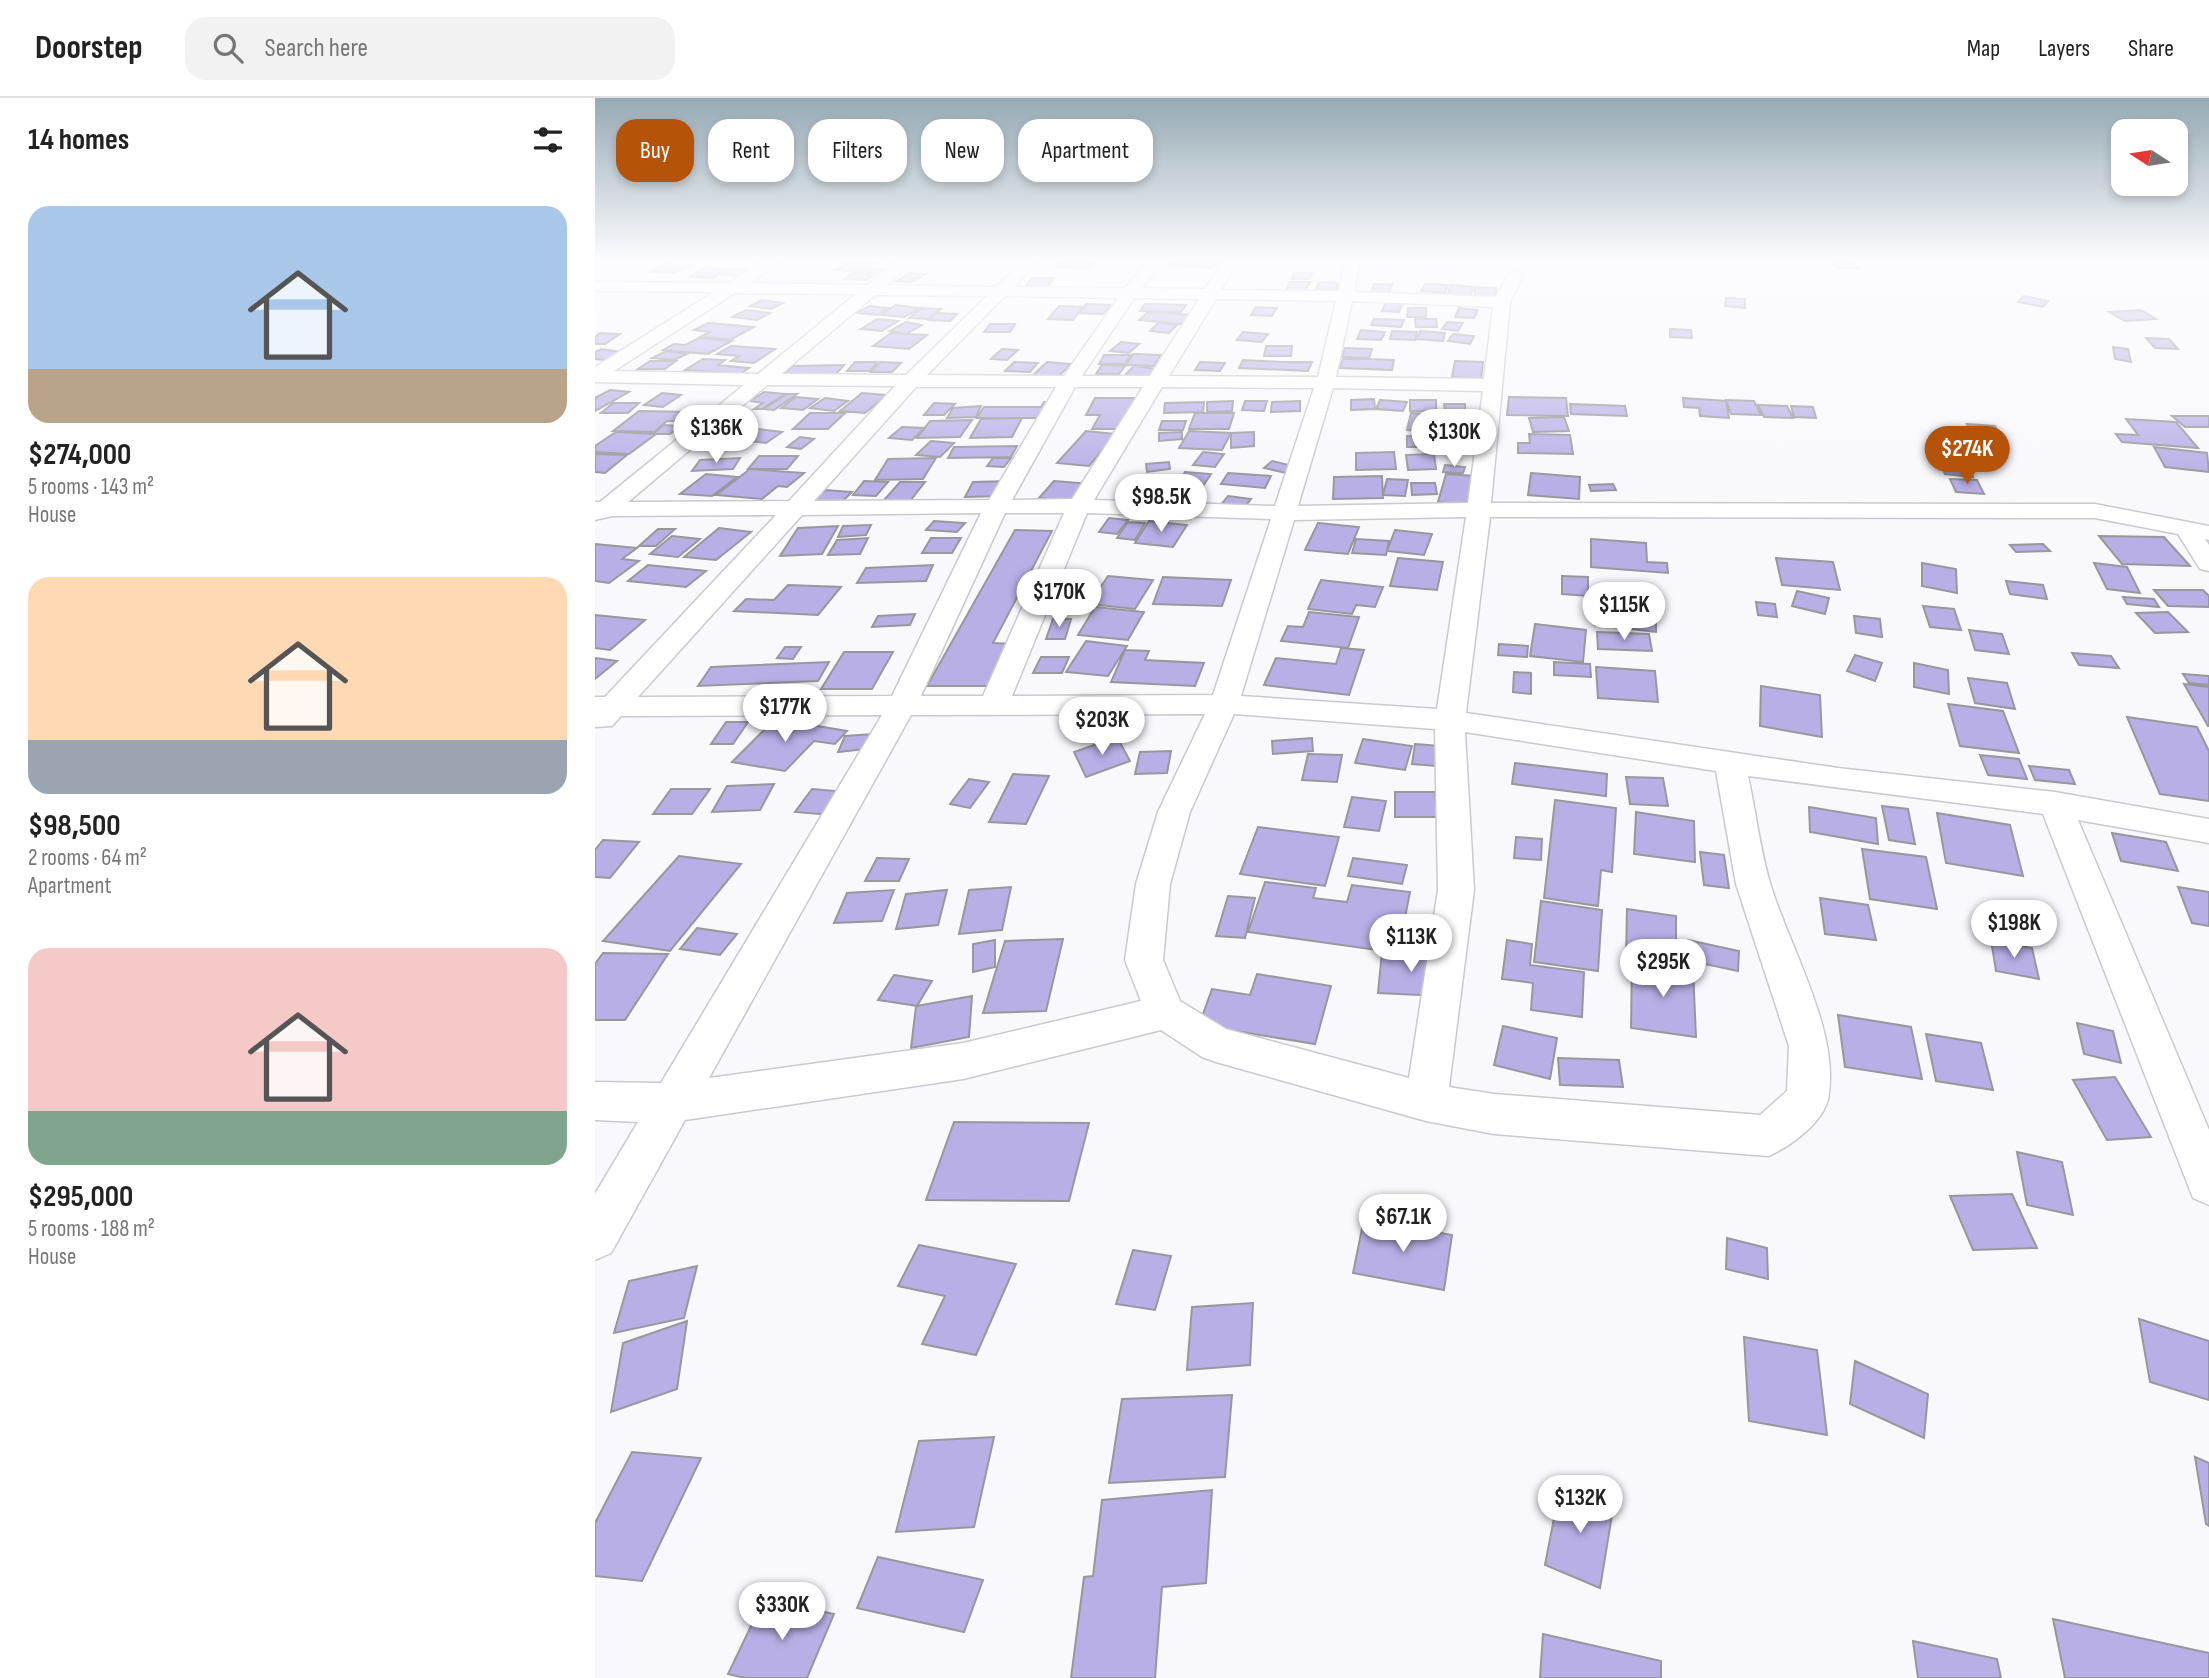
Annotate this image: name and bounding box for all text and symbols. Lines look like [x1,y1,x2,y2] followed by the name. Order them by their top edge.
[185,17,675,80] search box
[35,28,143,68] text: Doorstep
[209,29,247,67] icon: search
[265,33,368,64] text: Search here
[1967,34,2000,63] text: Map
[2038,34,2090,63] text: Layers
[2128,34,2174,63] text: Share
[616,119,694,182] chip: Buy
[708,119,794,182] chip: Rent
[808,119,907,182] chip: Filters
[921,119,1004,182] chip: New
[1018,119,1153,182] chip: Apartment
[2111,119,2187,196] north arrow
[2111,119,2188,196] map controls
[529,121,567,159] icon: filters
[28,122,129,158] text: 14 homes
[235,252,361,378] icon: home
[667,406,765,465] pin: $136K
[1405,410,1503,469] pin: $130K
[689,414,743,442] text: $136K
[1427,418,1481,446] text: $130K
[1918,426,2016,486] pin: $274K
[1941,435,1993,463] text: $274K
[28,437,131,473] text: $274,000
[28,473,154,501] text: 5 rooms · 143 m²
[1104,474,1218,534] pin: $98.5K
[1131,483,1191,511] text: $98.5K
[28,501,76,529] text: House
[1010,570,1108,629] pin: $170K
[1033,578,1085,606] text: $170K
[1575,582,1673,642] pin: $115K
[1598,591,1650,619] text: $115K
[235,623,361,749] icon: home
[736,684,834,744] pin: $177K
[759,693,811,721] text: $177K
[1053,698,1151,757] pin: $203K
[1075,706,1129,734] text: $203K
[28,808,121,844] text: $98,500
[28,844,147,872] text: 2 rooms · 64 m²
[28,872,112,900] text: Apartment
[1965,900,2063,960] pin: $198K
[1987,909,2041,937] text: $198K
[1362,914,1460,974] pin: $113K
[1385,923,1437,951] text: $113K
[1614,940,1712,999] pin: $295K
[1636,948,1690,976] text: $295K
[235,994,361,1120] icon: home
[28,1179,133,1215] text: $295,000
[1346,1194,1460,1254] pin: $67.1K
[1375,1203,1431,1231] text: $67.1K
[28,1215,155,1243] text: 5 rooms · 188 m²
[28,1243,76,1271] text: House
[1531,1476,1629,1535] pin: $132K
[1554,1484,1606,1512] text: $132K
[733,1582,831,1642] pin: $330K
[755,1591,809,1619] text: $330K

